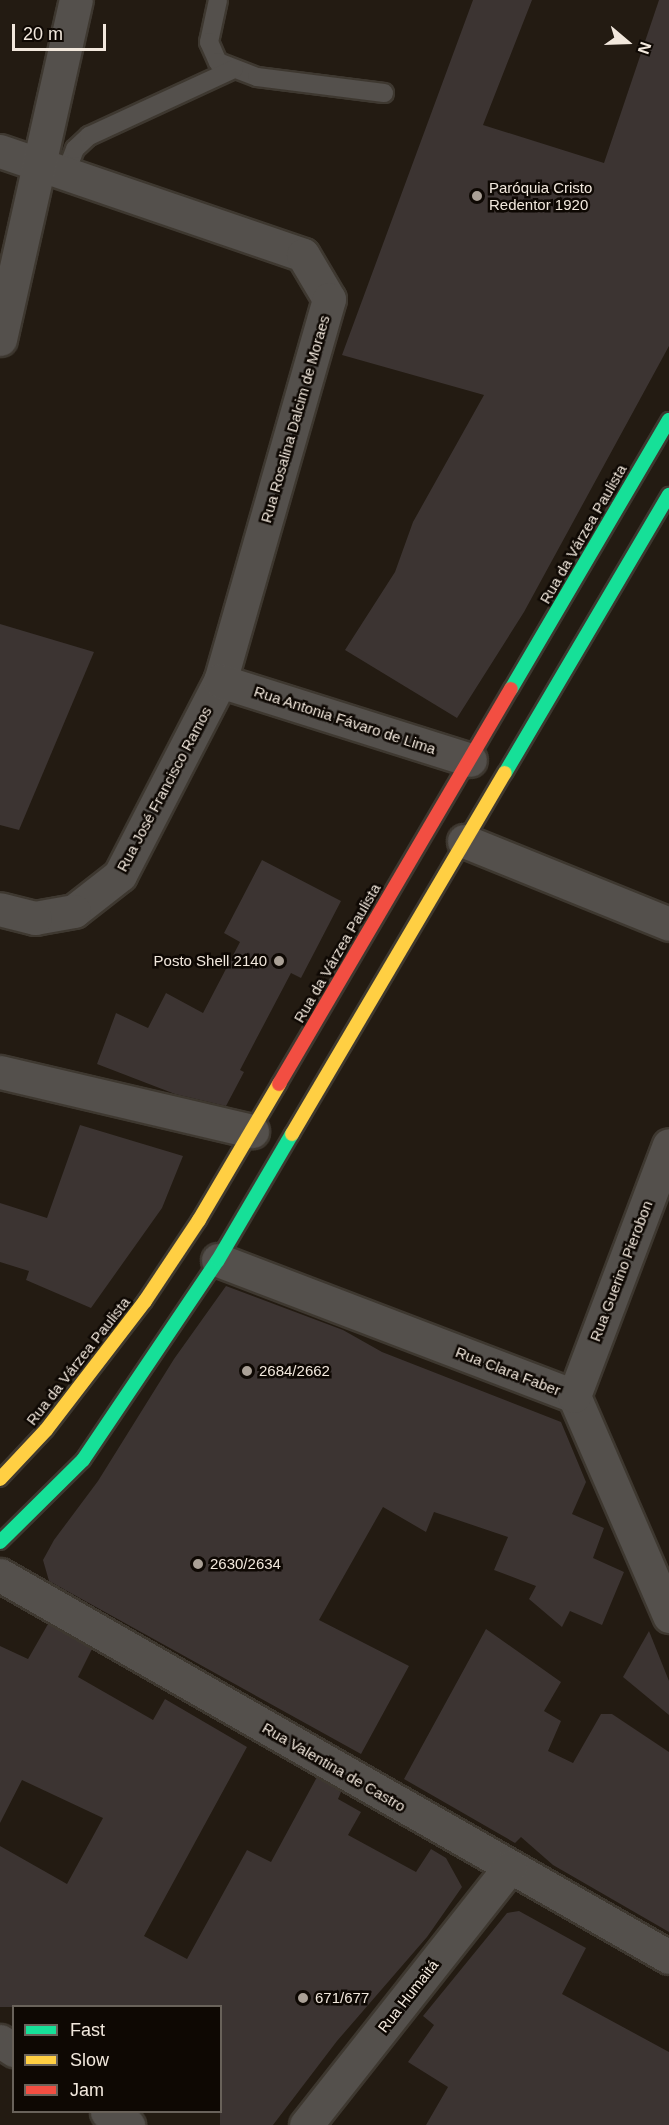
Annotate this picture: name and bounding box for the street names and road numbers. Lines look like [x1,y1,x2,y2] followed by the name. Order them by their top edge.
[257,313,333,525] street label: Rua Rosalina Dalcim de Moraes
[536,461,630,607] street label: Rua da Várzea Paulista
[251,682,439,758] street label: Rua Antonia Fávaro de Lima
[113,703,215,875] street label: Rua José Francisco Ramos
[290,880,384,1026] street label: Rua da Várzea Paulista
[586,1198,656,1344] street label: Rua Guerino Pierobon
[22,1293,134,1429] street label: Rua da Várzea Paulista
[453,1343,563,1399] street label: Rua Clara Faber
[259,1719,409,1815] street label: Rua Valentina de Castro
[374,1956,442,2036] street label: Rua Humaitá

